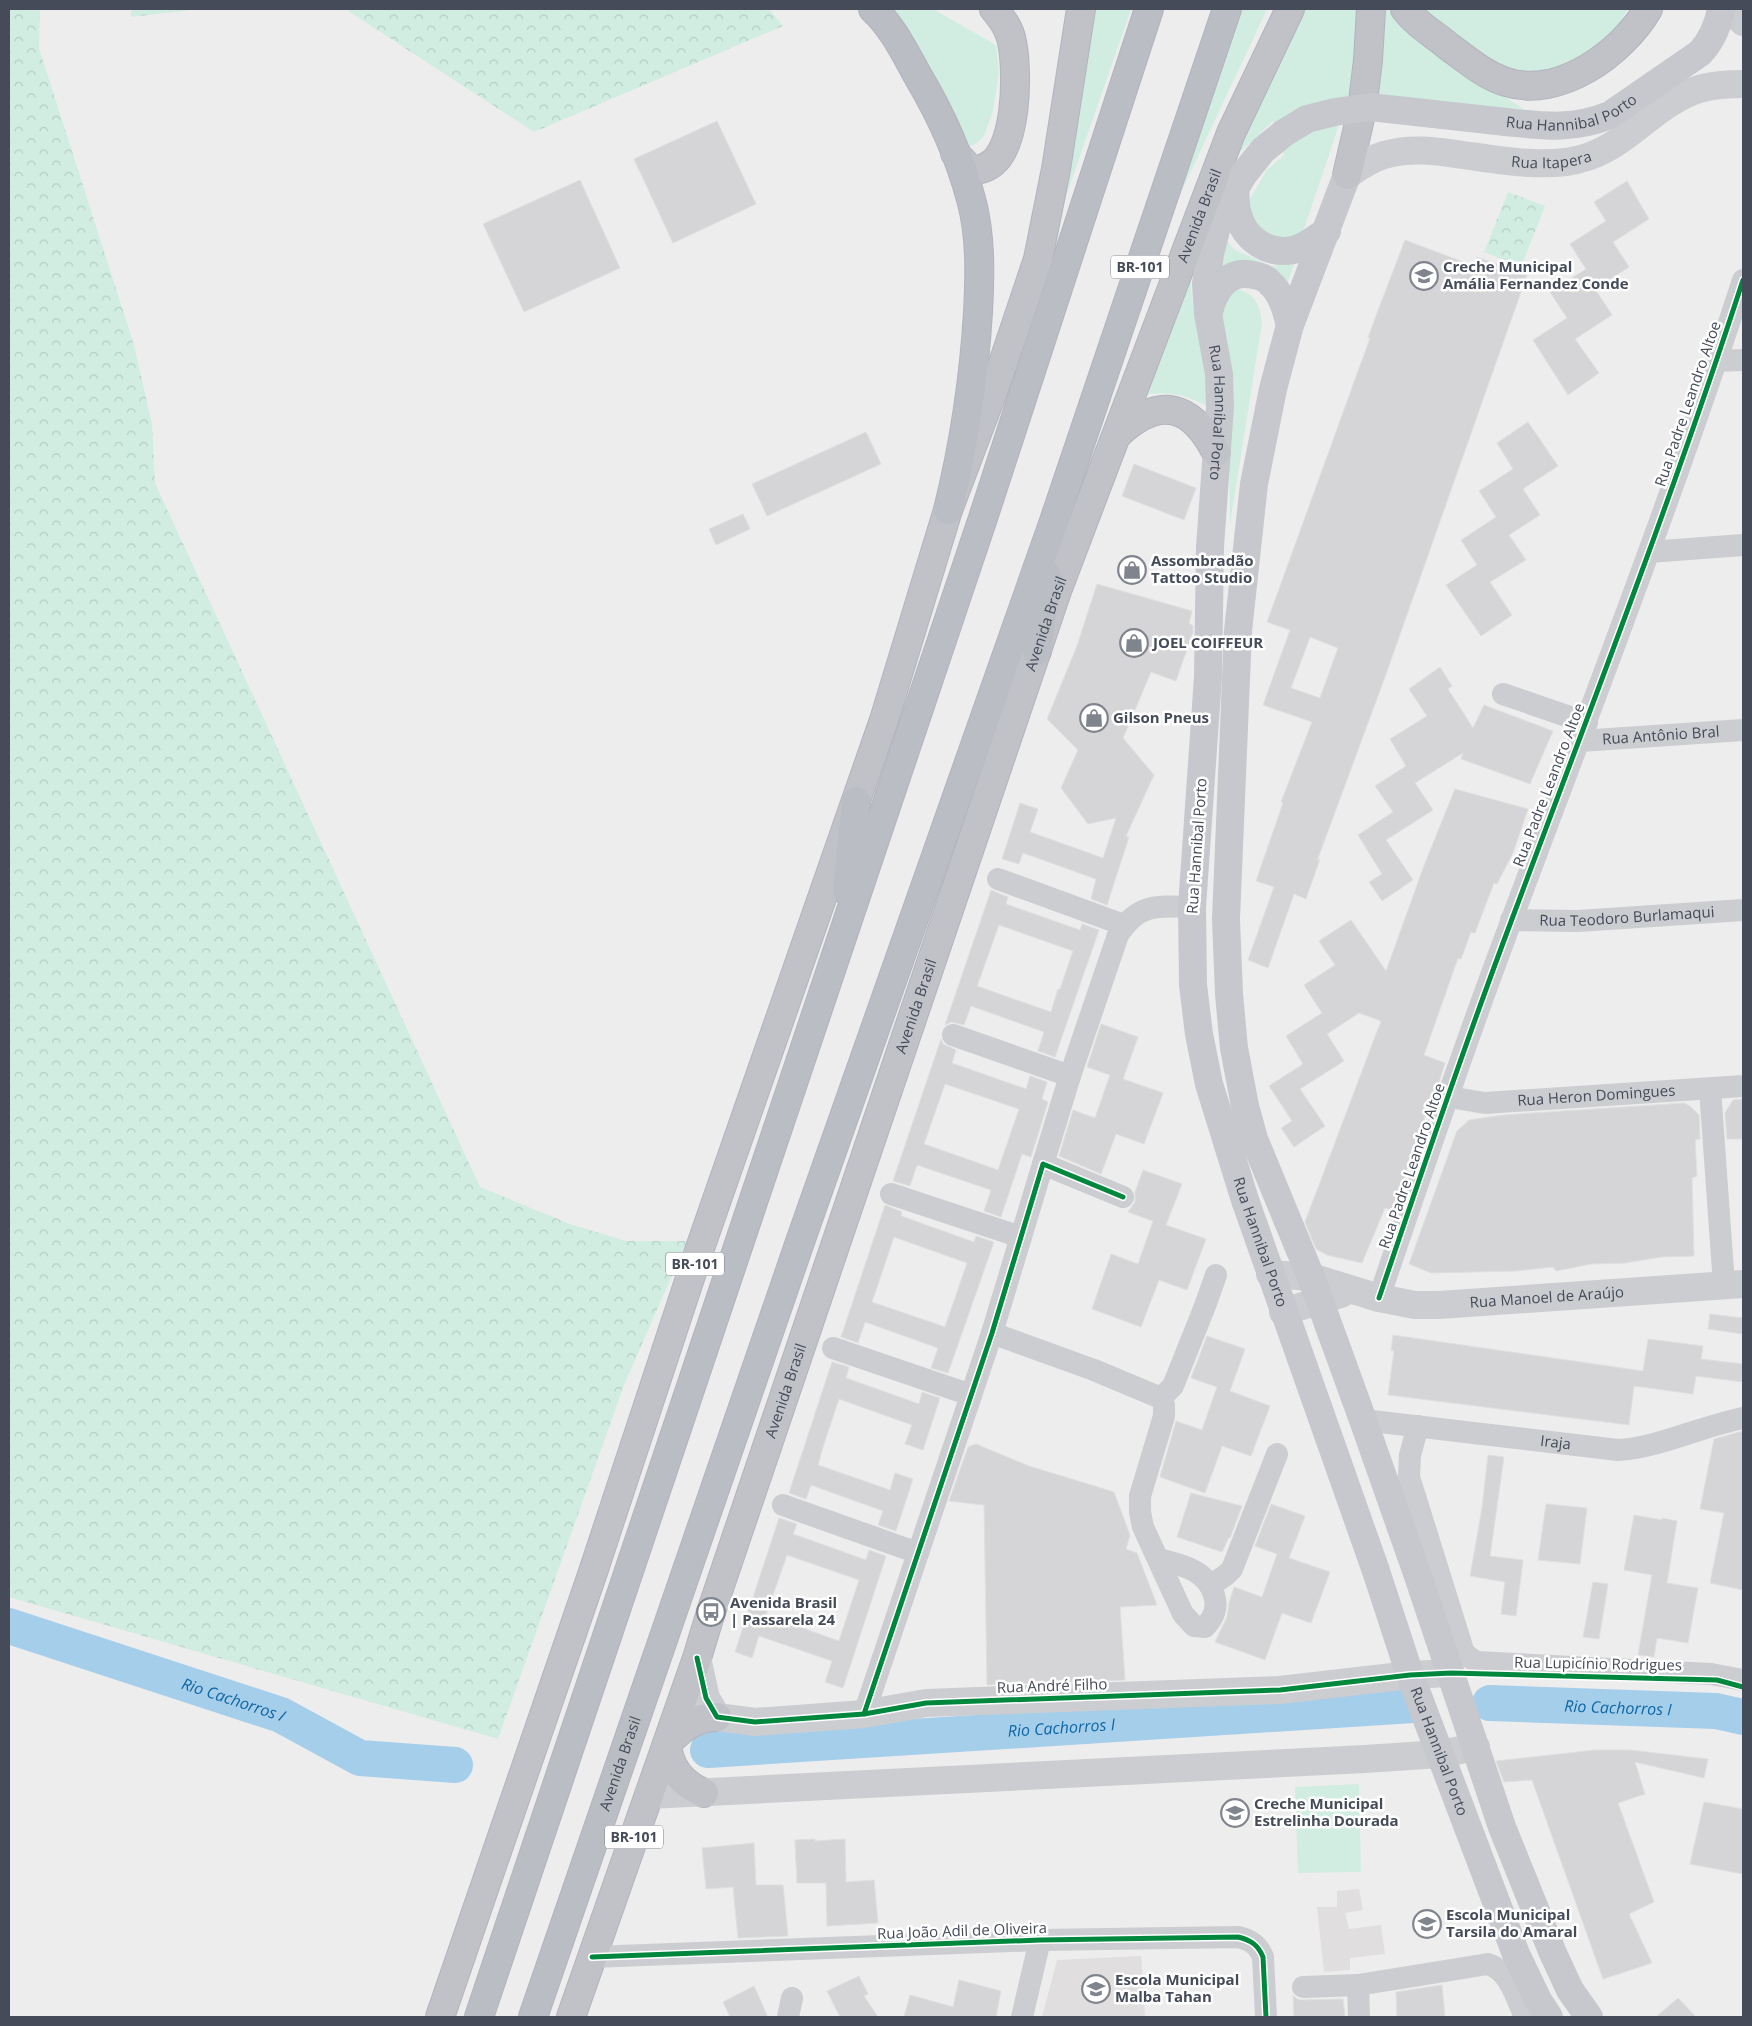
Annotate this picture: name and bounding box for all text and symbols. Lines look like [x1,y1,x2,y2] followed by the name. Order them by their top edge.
[1505,89,1640,135] street label: Rua Hannibal Porto
[1510,145,1594,172] street label: Rua Itapera
[1172,166,1226,265] street label: Avenida Brasil
[1111,256,1169,278] road number: BR-101
[1443,256,1629,293] place label: Creche Municipal Amália Fernandez Conde
[1409,261,1439,291] school or university icon: Creche Municipal Amália Fernandez Conde
[1649,318,1725,489] street label: Rua Padre Leandro Altoe
[1205,343,1231,481] street label: Rua Hannibal Porto
[1151,550,1253,587] place label: Assombradão Tattoo Studio
[1117,555,1147,585] shop icon: Assombradão Tattoo Studio
[1020,573,1071,673] street label: Avenida Brasil
[1119,628,1149,658] shop icon: JOEL COIFFEUR
[1151,632,1263,652] place label: JOEL COIFFEUR
[1508,700,1589,869] street label: Rua Padre Leandro Altoe
[1079,703,1109,733] shop icon: Gilson Pneus
[1113,707,1209,727] place label: Gilson Pneus
[1601,721,1720,748] street label: Rua Antônio Bral
[1181,777,1211,914] street label: Rua Hannibal Porto
[1539,901,1715,930] street label: Rua Teodoro Burlamaqui
[890,956,941,1056] street label: Avenida Brasil
[1517,1079,1676,1110] street label: Rua Heron Domingues
[1373,1080,1449,1251] street label: Rua Padre Leandro Altoe
[1229,1174,1293,1309] street label: Rua Hannibal Porto
[666,1252,724,1276] road number: BR-101
[1469,1281,1624,1312] street label: Rua Manoel de Araújo
[760,1341,810,1441] street label: Avenida Brasil
[1539,1430,1572,1453] street label: Iraja
[730,1592,837,1629] place label: Avenida Brasil | Passarela 24
[696,1597,726,1627] bus stop icon: Avenida Brasil | Passarela 24
[1514,1652,1682,1674] street label: Rua Lupicínio Rodrigues
[179,1672,290,1727] water label: Rio Cachorros I
[996,1673,1108,1697] street label: Rua André Filho
[1406,1684,1474,1818] street label: Rua Hannibal Porto
[1564,1695,1673,1720] water label: Rio Cachorros I
[594,1713,645,1813] street label: Avenida Brasil
[1007,1713,1116,1742] water label: Rio Cachorros I
[1254,1793,1399,1830] place label: Creche Municipal Estrelinha Dourada
[1220,1798,1250,1828] school or university icon: Creche Municipal Estrelinha Dourada
[605,1825,663,1848] road number: BR-101
[1446,1904,1577,1941] place label: Escola Municipal Tarsila do Amaral
[1412,1909,1442,1939] school or university icon: Escola Municipal Tarsila do Amaral
[877,1917,1047,1943] street label: Rua João Adil de Oliveira
[1115,1969,1239,2006] place label: Escola Municipal Malba Tahan
[1081,1974,1111,2004] school or university icon: Escola Municipal Malba Tahan

